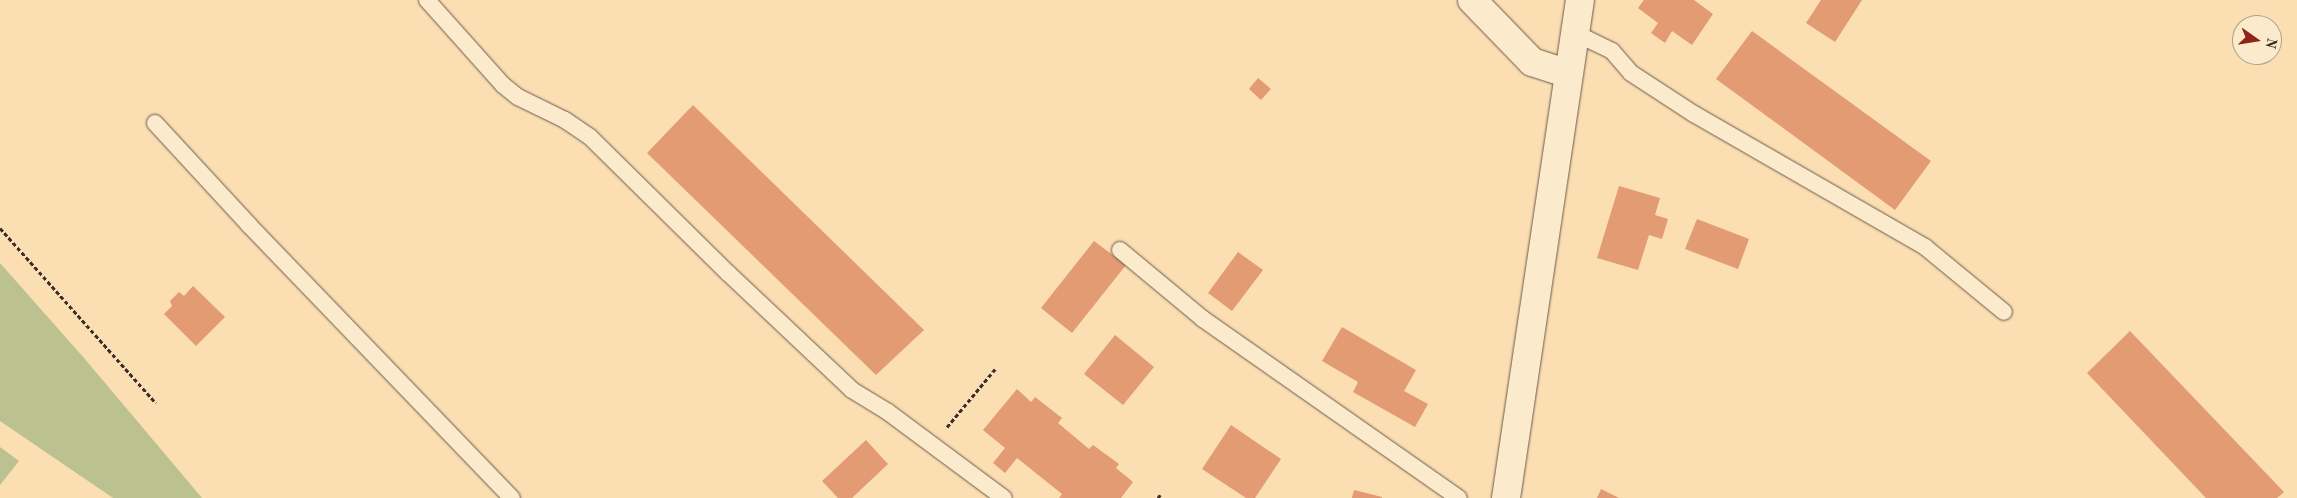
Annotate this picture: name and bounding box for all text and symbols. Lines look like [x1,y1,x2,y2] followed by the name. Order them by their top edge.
[2232,15,2282,65] north arrow
[2263,36,2279,50] text: N

